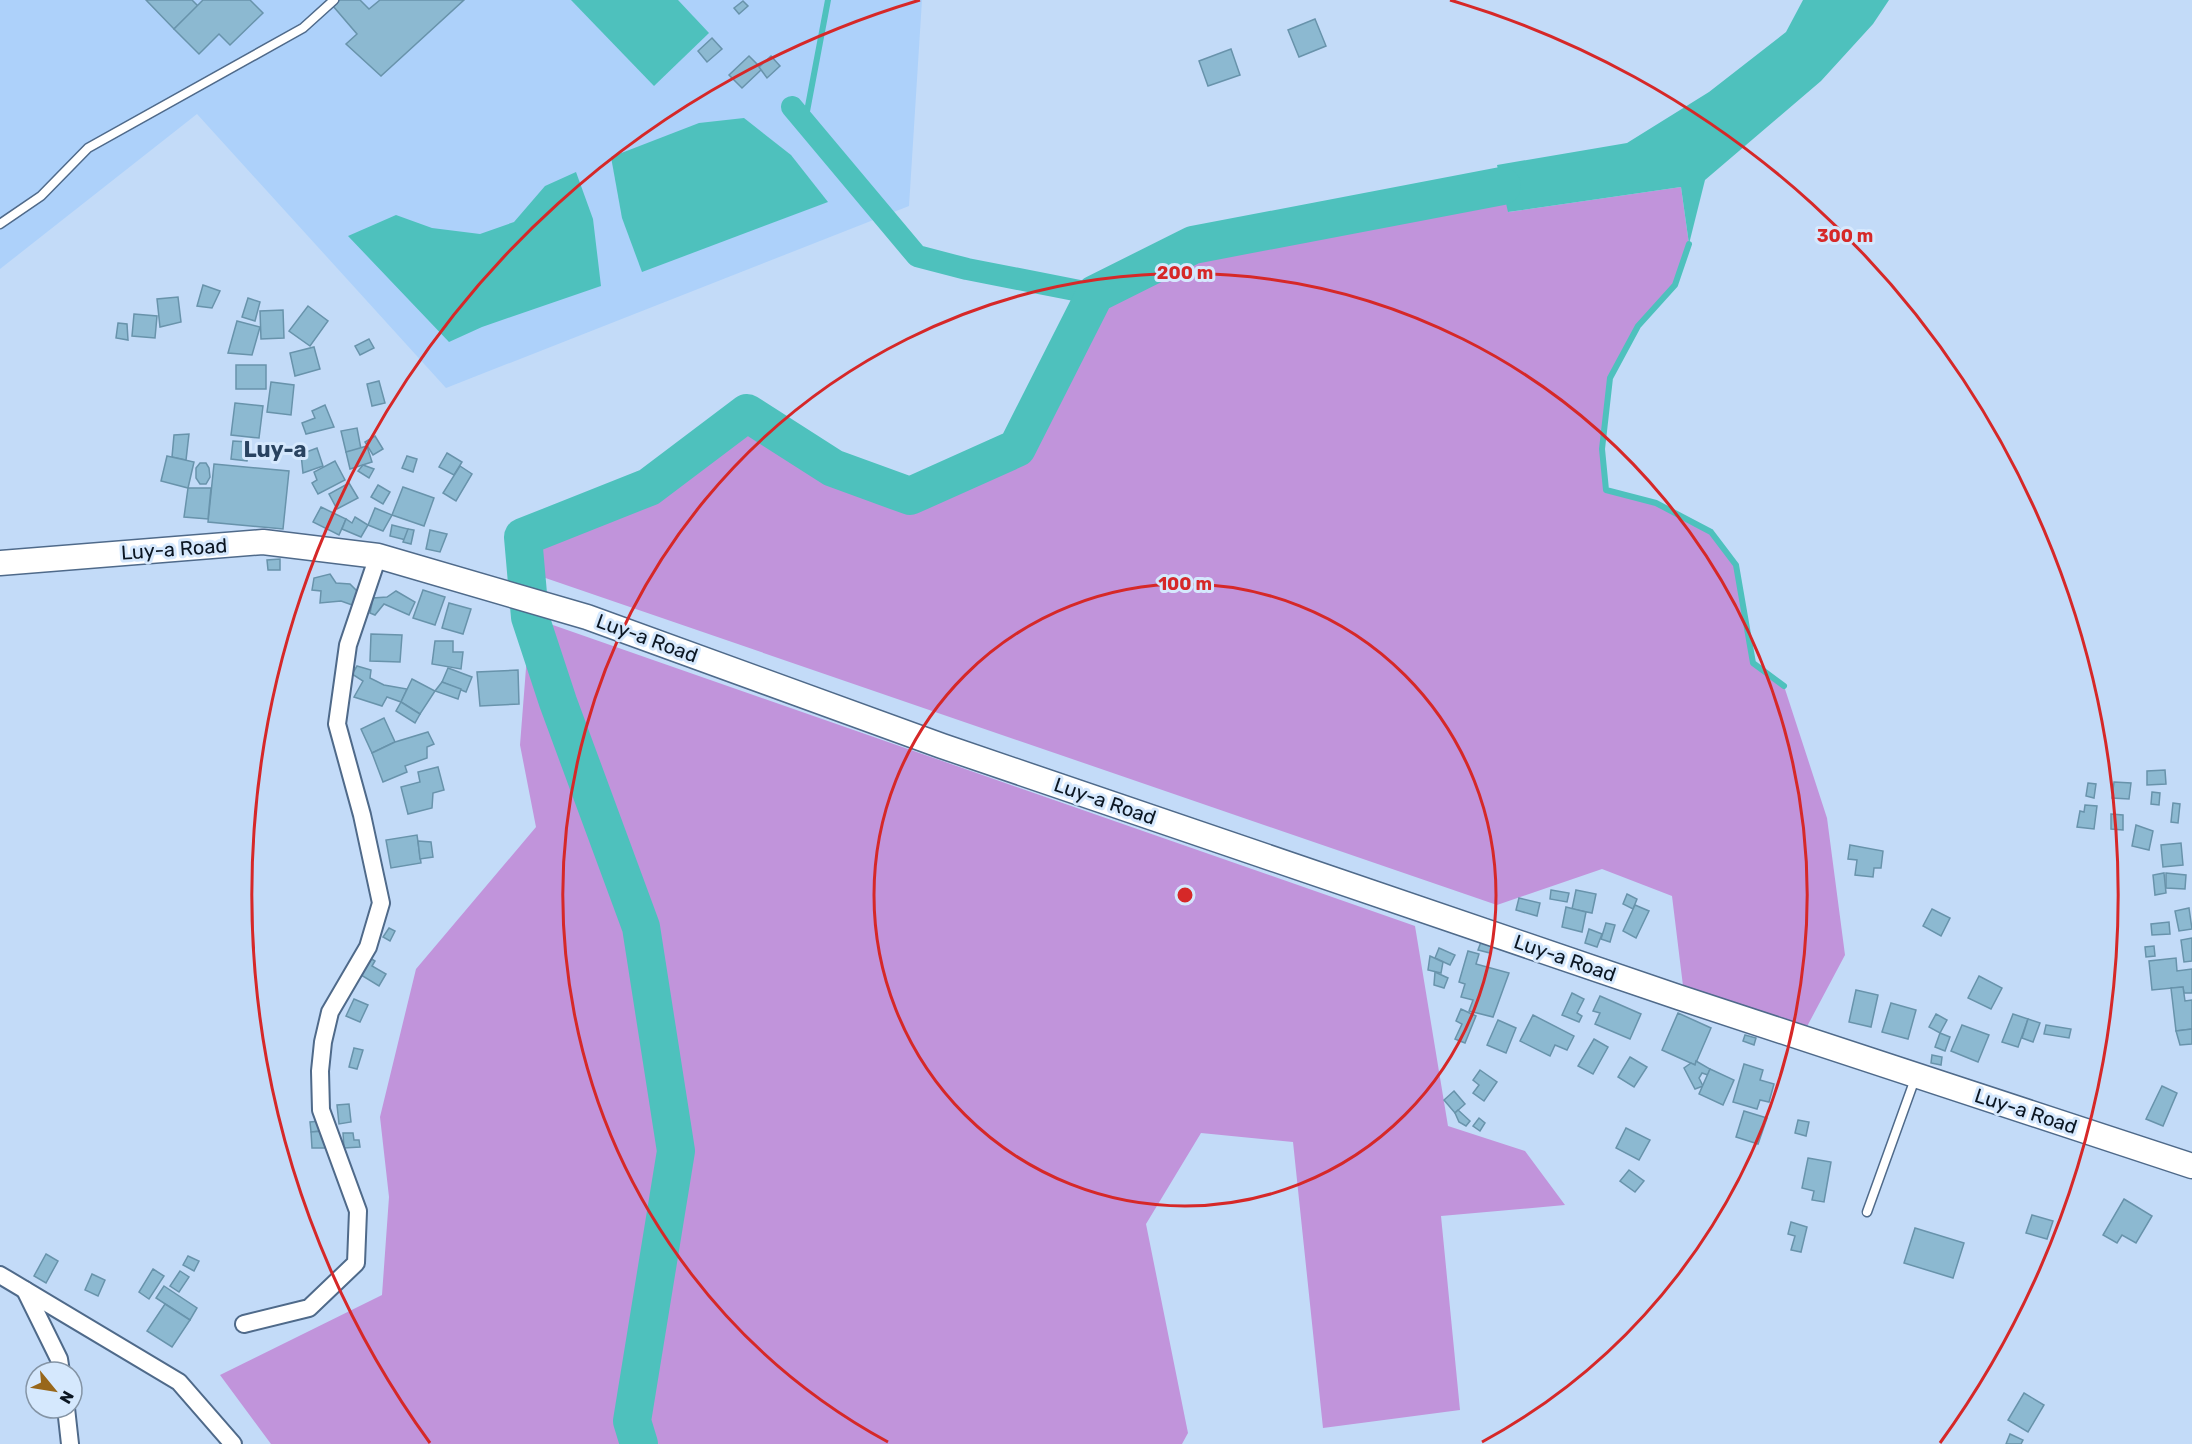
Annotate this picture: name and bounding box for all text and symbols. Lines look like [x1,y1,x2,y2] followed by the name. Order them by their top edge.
[1817,225,1873,247] text: 300 m
[1157,262,1213,284] text: 200 m
[243,436,307,463] district label: Luy-a
[120,533,228,565] street label: Luy-a Road
[1158,573,1212,595] text: 100 m
[593,609,701,667] street label: Luy-a Road
[1051,772,1159,830] street label: Luy-a Road
[1175,885,1195,905] centre of rings
[1511,929,1619,987] street label: Luy-a Road
[1972,1083,2080,1139] street label: Luy-a Road
[24,1360,84,1420] north arrow
[55,1388,78,1407] text: N

